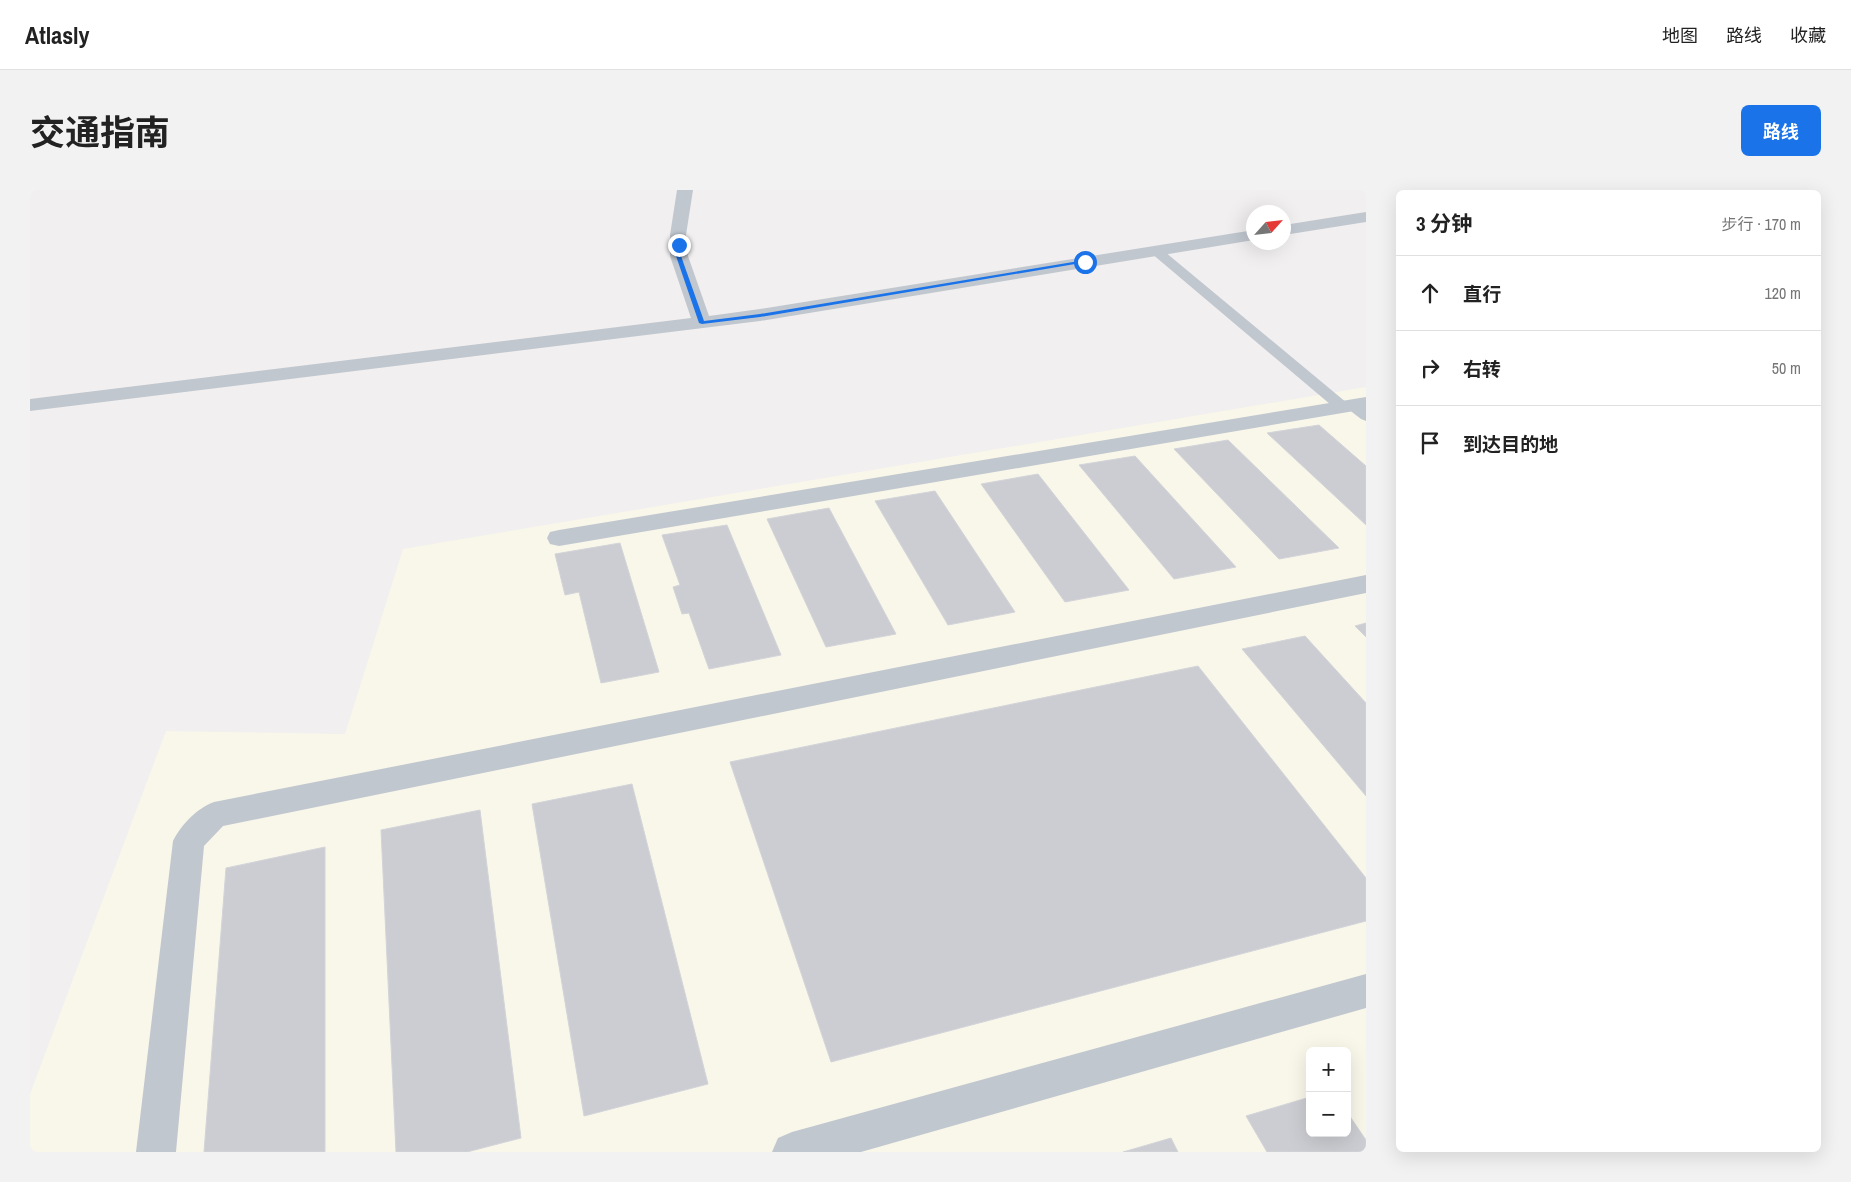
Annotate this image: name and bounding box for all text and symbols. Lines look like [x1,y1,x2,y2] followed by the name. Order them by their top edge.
[25,19,90,51] text: Atlasly
[1662,23,1698,48] text: 地图
[1726,23,1762,48] text: 路线
[1790,23,1826,48] text: 收藏
[1741,105,1821,156] button: 路线
[30,109,170,156] text: 交通指南
[1246,205,1291,250] north arrow
[1416,209,1472,238] text: 3 分钟
[1722,213,1801,235] text: 步行 · 170 m
[668,234,691,257] route end
[1074,251,1097,274] route start
[1416,279,1444,307] icon: ahead
[1463,281,1501,307] text: 直行
[1765,282,1801,304] text: 120 m
[1416,354,1444,382] icon: right
[1463,356,1501,382] text: 右转
[1772,357,1801,379] text: 50 m
[1416,429,1444,457] icon: arrive
[1463,431,1558,457] text: 到达目的地
[1306,1047,1351,1137] map controls
[1306,1047,1351,1092] button: +
[1306,1092,1351,1137] button: −

